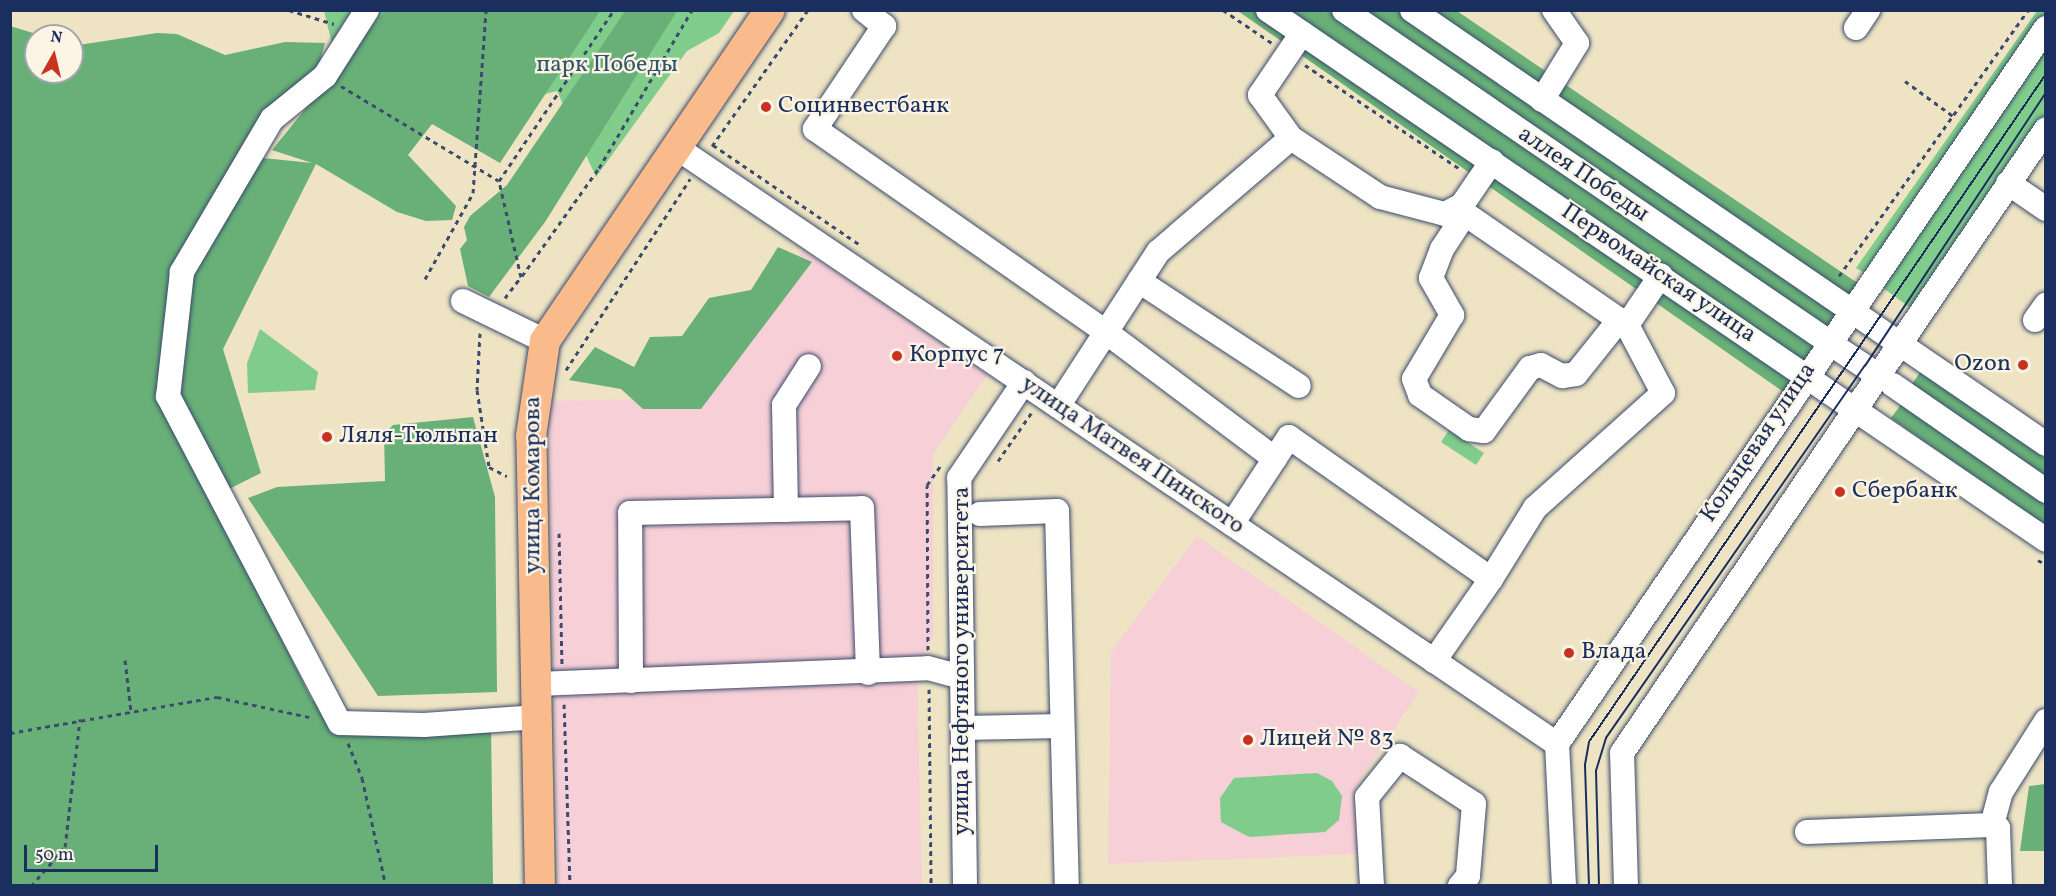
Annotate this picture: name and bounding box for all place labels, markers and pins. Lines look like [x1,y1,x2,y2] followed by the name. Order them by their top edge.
[778,93,949,121] place label: Социнвестбанк
[759,100,773,114] marker: Социнвестбанк
[909,342,1004,370] place label: Корпус 7
[890,349,904,363] marker: Корпус 7
[1954,351,2011,379] place label: Ozon
[2016,358,2030,372] marker: Ozon
[339,423,498,451] place label: Ляля-Тюльпан
[320,430,334,444] marker: Ляля-Тюльпан
[1852,478,1958,506] place label: Сбербанк
[1833,485,1847,499] marker: Сбербанк
[1581,639,1647,667] place label: Влада
[1562,646,1576,660] marker: Влада
[1260,726,1394,754] place label: Лицей № 83
[1241,733,1255,747] marker: Лицей № 83

